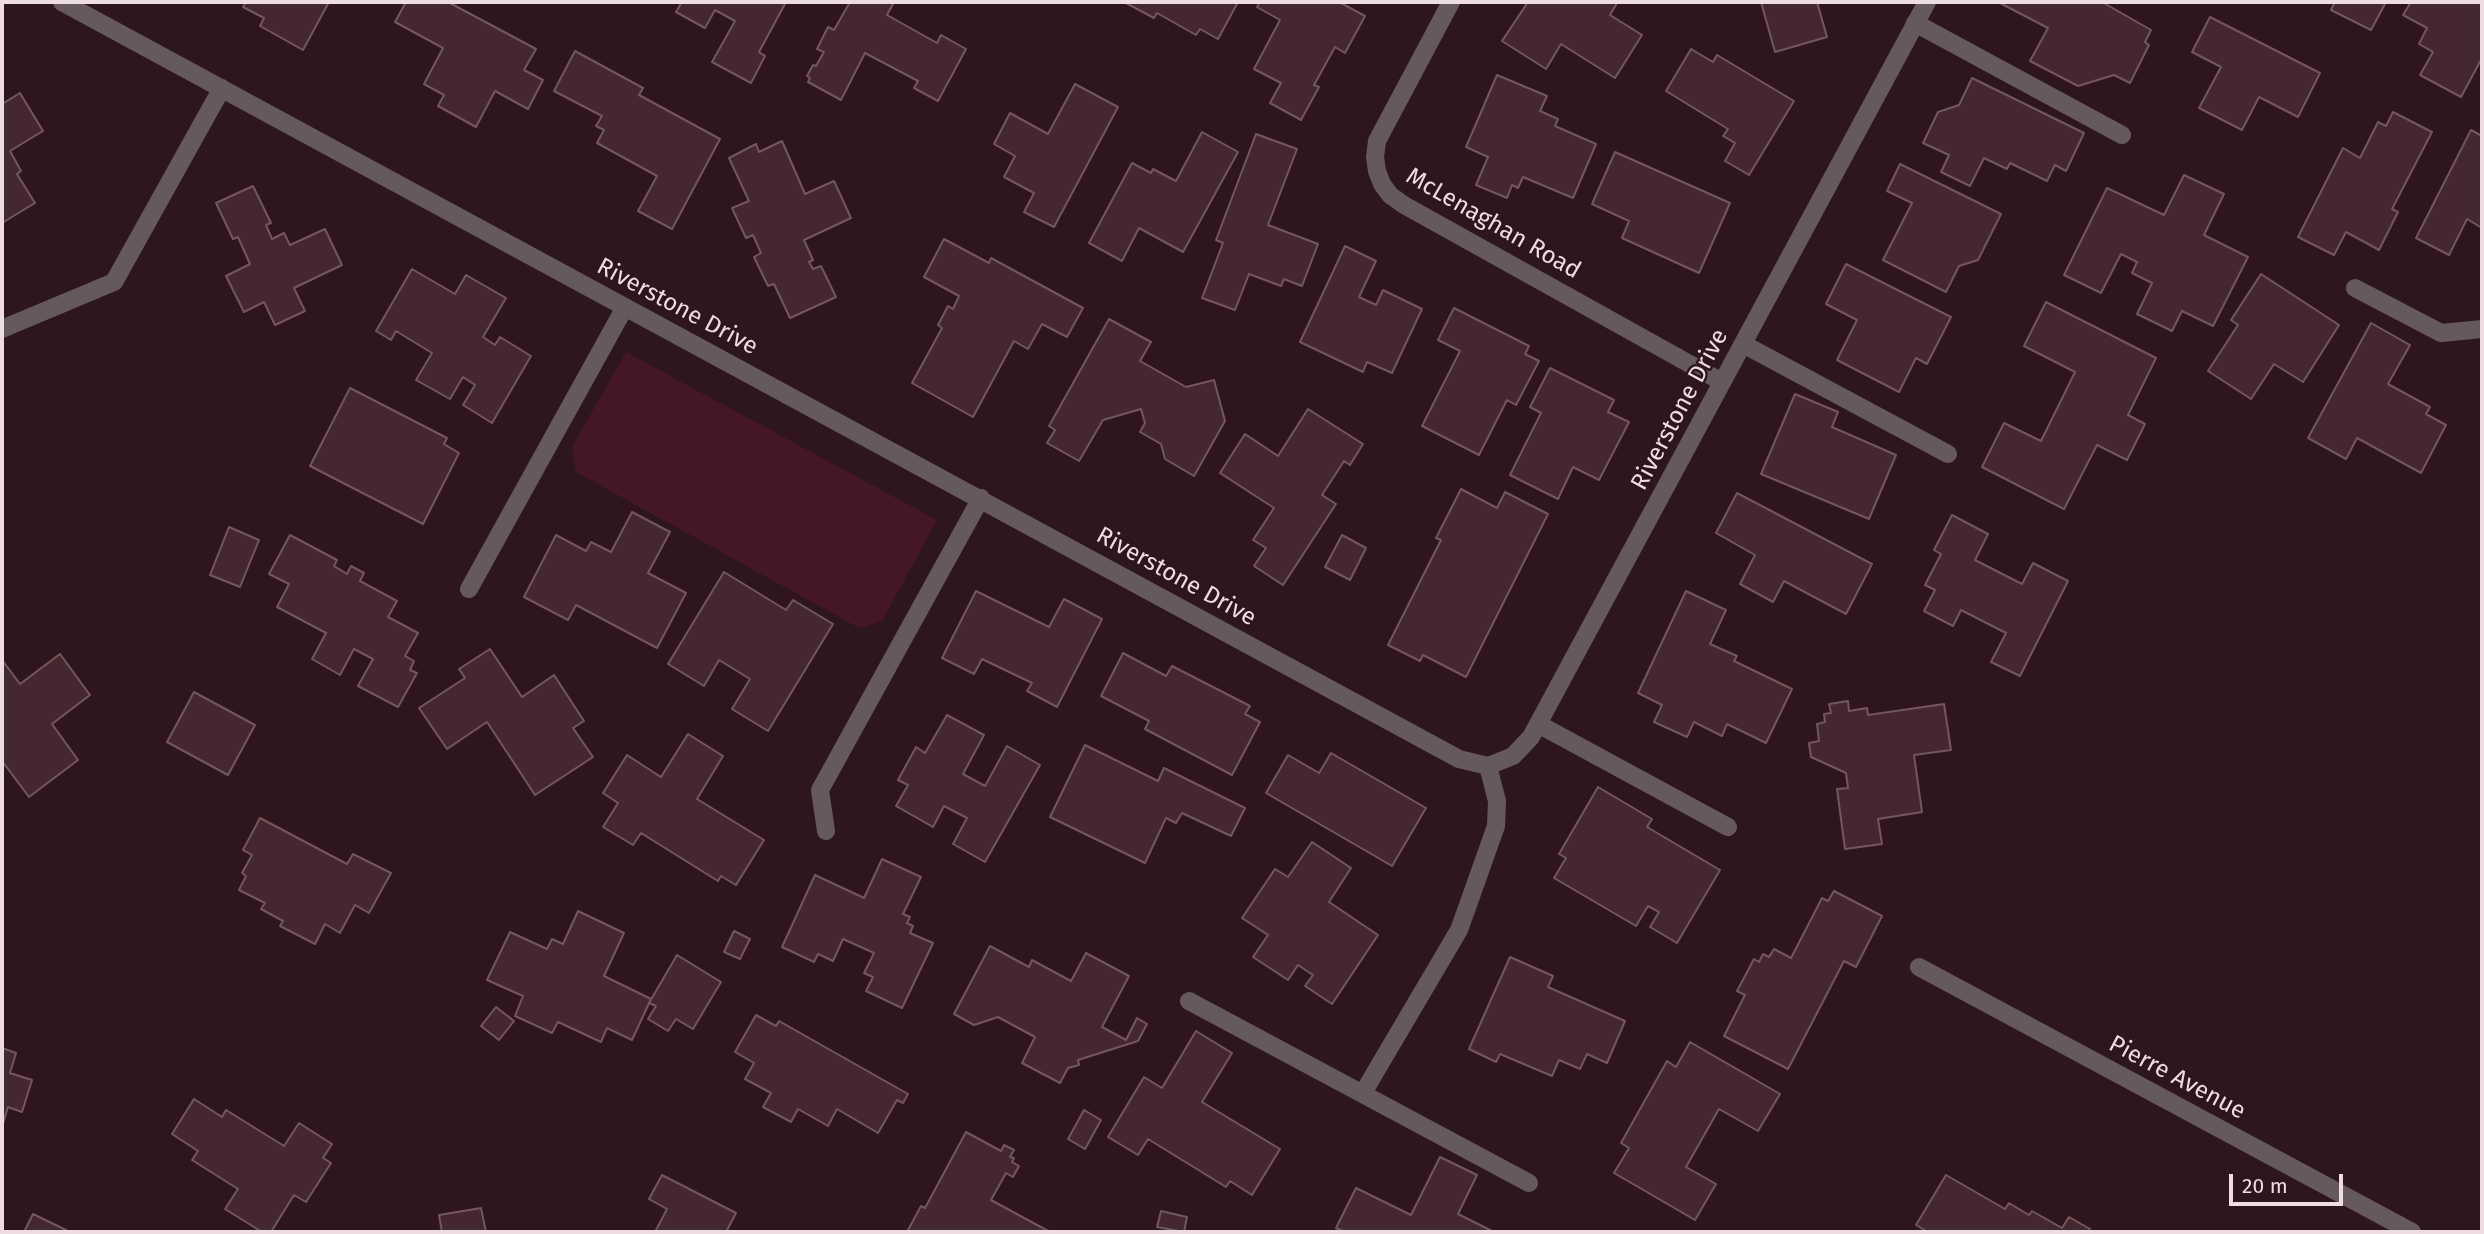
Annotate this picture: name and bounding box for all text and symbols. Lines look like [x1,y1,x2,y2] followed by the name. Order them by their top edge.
[1401,162,1585,286] street label: McLenaghan Road
[592,252,762,362] street label: Riverstone Drive
[1625,325,1735,495] street label: Riverstone Drive
[1091,521,1261,633] street label: Riverstone Drive
[2104,1030,2250,1126] street label: Pierre Avenue
[2232,1160,2346,1204] scale bar
[2242,1173,2288,1199] text: 20 m

